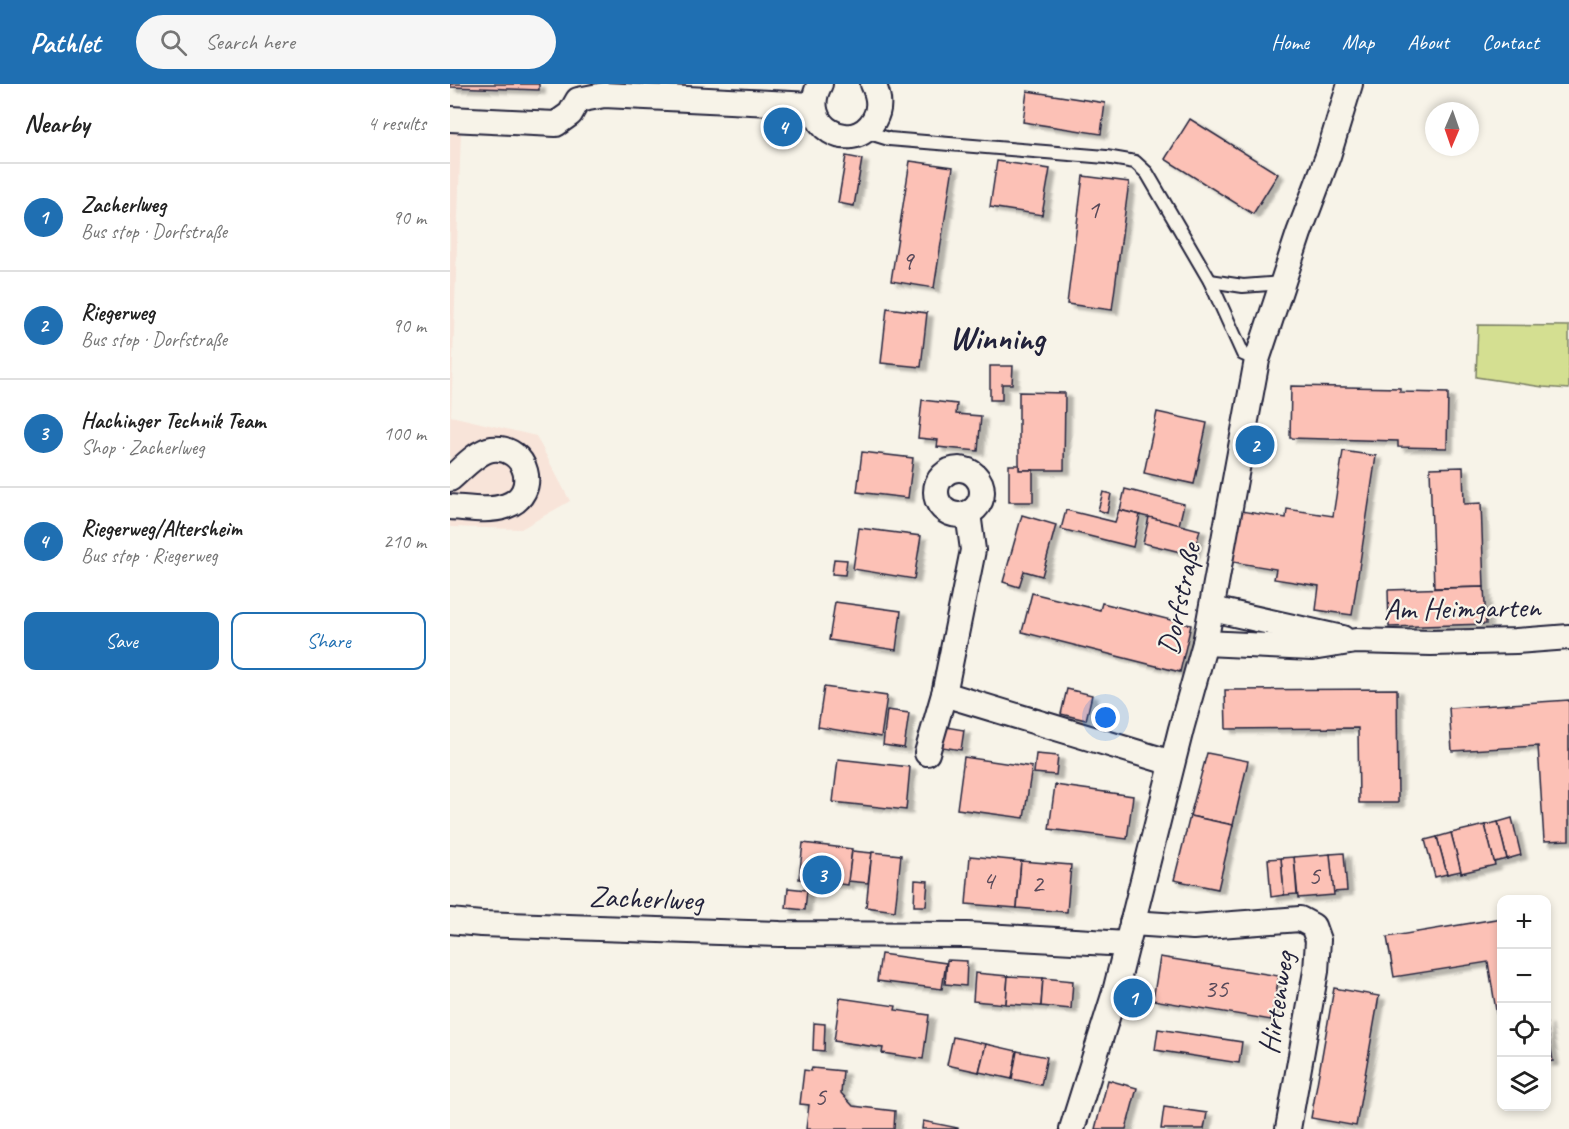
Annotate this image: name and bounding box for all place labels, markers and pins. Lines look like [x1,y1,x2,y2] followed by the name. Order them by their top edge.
[764,104,802,150] pin: 4
[1236,422,1274,468] pin: 2
[802,852,842,898] pin: 3
[1114,976,1152,1020] pin: 1

